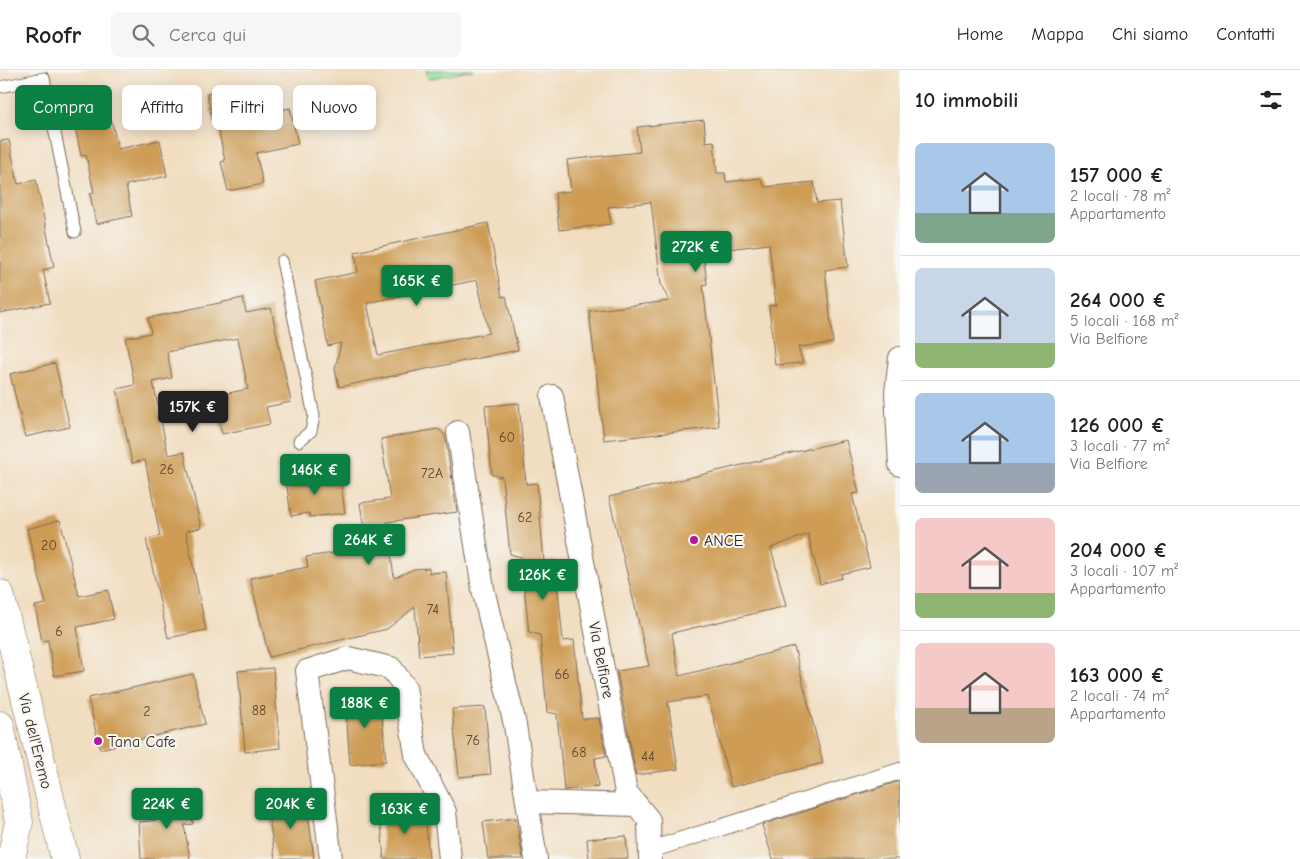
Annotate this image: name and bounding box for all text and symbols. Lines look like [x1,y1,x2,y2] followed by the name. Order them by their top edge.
[111,12,461,57] search box
[25,21,81,49] text: Roofr
[129,21,157,49] icon: search
[169,24,246,46] text: Cerca qui
[957,24,1003,45] text: Home
[1031,24,1084,45] text: Mappa
[1112,24,1188,45] text: Chi siamo
[1216,24,1275,45] text: Contatti
[15,85,112,130] chip: Compra
[122,85,202,130] chip: Affitta
[212,85,283,130] chip: Filtri
[293,85,376,130] chip: Nuovo
[1257,86,1285,114] icon: filters
[915,88,1018,112] text: 10 immobili
[955,163,1015,223] icon: home
[1070,163,1164,187] text: 157 000 €
[1070,187,1171,205] text: 2 locali · 78 m²
[1070,205,1166,223] text: Appartamento
[655,230,737,273] pin: 272K €
[672,238,720,256] text: 272K €
[376,264,458,307] pin: 165K €
[393,272,441,290] text: 165K €
[955,288,1015,348] icon: home
[1070,288,1167,312] text: 264 000 €
[1070,312,1178,330] text: 5 locali · 168 m²
[1070,330,1148,348] text: Via Belfiore
[152,390,234,433] pin: 157K €
[169,398,217,416] text: 157K €
[955,413,1015,473] icon: home
[1070,413,1165,437] text: 126 000 €
[499,429,515,446] house number: 60
[1070,437,1170,455] text: 3 locali · 77 m²
[274,454,356,496] pin: 146K €
[1070,455,1148,473] text: Via Belfiore
[160,461,174,478] house number: 26
[291,461,339,479] text: 146K €
[421,465,443,482] house number: 72A
[518,509,532,526] house number: 62
[328,524,410,566] pin: 264K €
[344,531,394,549] text: 264K €
[704,532,744,550] place label: ANCE
[688,534,700,546] marker: ANCE
[41,537,57,554] house number: 20
[955,538,1015,598] icon: home
[1070,538,1168,562] text: 204 000 €
[502,558,584,601] pin: 126K €
[1070,562,1178,580] text: 3 locali · 107 m²
[519,566,567,584] text: 126K €
[1070,580,1166,598] text: Appartamento
[427,601,439,618] house number: 74
[585,620,617,700] street label: Via Belfiore
[55,623,63,640] house number: 6
[955,663,1015,723] icon: home
[1070,663,1165,687] text: 163 000 €
[554,666,570,683] house number: 66
[324,686,406,729] pin: 188K €
[1070,687,1169,705] text: 2 locali · 74 m²
[14,692,56,791] street label: Via dell'Eremo
[341,694,389,712] text: 188K €
[252,702,266,719] house number: 88
[143,703,151,720] house number: 2
[1070,705,1166,723] text: Appartamento
[466,732,480,749] house number: 76
[108,733,176,751] place label: Tana Cafe
[92,735,104,747] marker: Tana Cafe
[572,744,586,761] house number: 68
[641,748,655,765] house number: 44
[126,788,208,830] pin: 224K €
[250,788,332,830] pin: 204K €
[364,792,446,835] pin: 163K €
[143,795,191,813] text: 224K €
[266,795,316,813] text: 204K €
[381,800,429,818] text: 163K €

